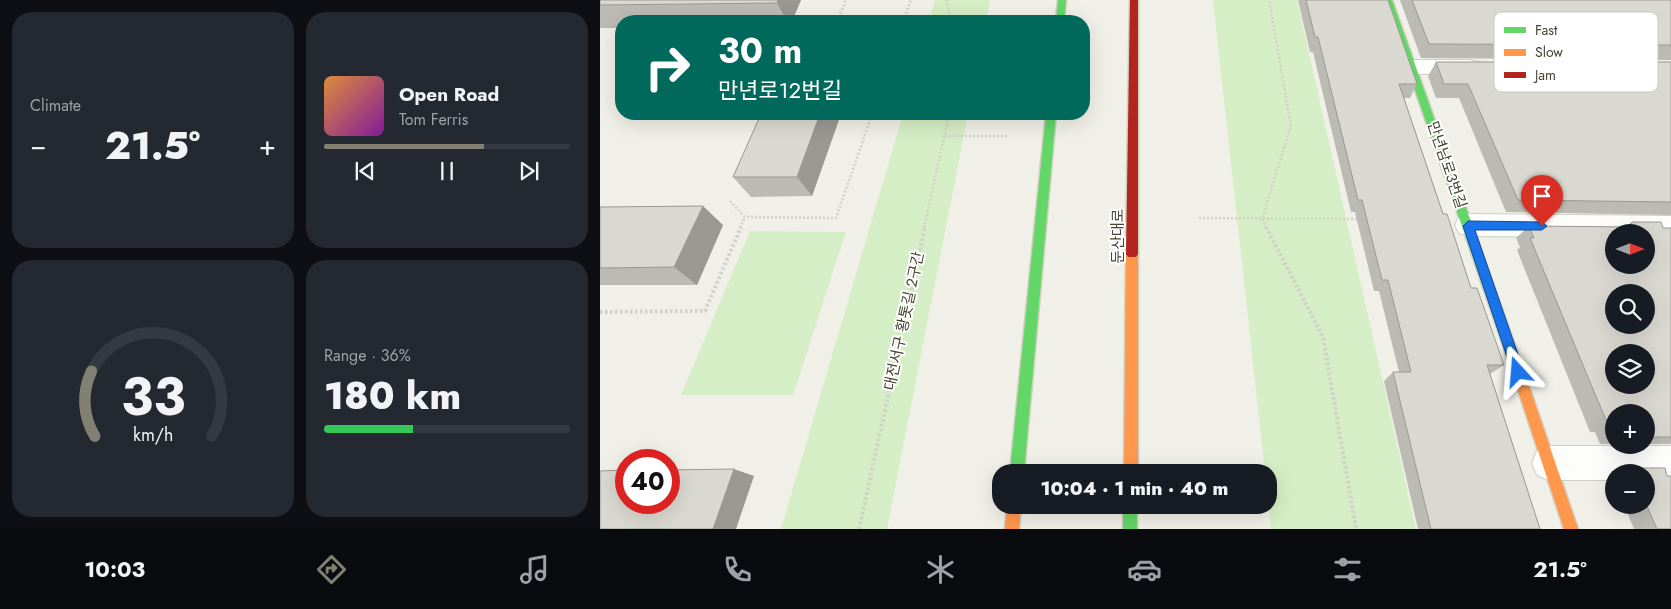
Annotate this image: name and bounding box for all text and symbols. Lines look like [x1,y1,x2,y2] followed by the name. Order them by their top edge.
[1494,12,1658,92] legend
[1535,20,1558,40] text: Fast
[718,26,802,76] text: 30 m
[635,35,700,100] icon: right
[1535,42,1563,62] text: Slow
[1533,65,1556,85] text: Jam
[718,74,842,106] text: 만년로12번길
[399,81,499,108] text: Open Road
[30,94,81,117] text: Climate
[399,108,468,131] text: Tom Ferris
[105,118,200,173] text: 21.5°
[1422,118,1472,212] street label: 만년남로3번길
[30,125,47,166] text: −
[259,125,276,166] text: +
[351,157,379,185] icon: previous
[433,157,461,185] icon: pause
[515,157,543,185] icon: next
[1521,175,1563,226] pin
[1528,182,1556,210] icon: arrive
[1107,208,1129,264] street label: 둔산대로
[1605,224,1655,274] north arrow
[1605,224,1655,514] map controls
[879,249,930,393] street label: 대전서구 황톳길 2구간
[1605,284,1655,334] button: search
[324,344,411,367] text: Range · 36%
[1605,344,1655,394] button: layers
[1491,345,1543,397] position arrow
[121,359,185,435] text: 33
[324,368,461,423] text: 180 km
[1605,404,1655,454] button: +
[133,422,173,448] text: km/h
[615,449,680,514] speed limit sign: 40
[1605,464,1655,514] button: −
[1041,475,1228,502] text: 10:04 · 1 min · 40 m
[314,552,349,587] icon: directions
[517,552,552,587] icon: music
[720,552,755,587] icon: phone
[923,552,958,587] icon: climate
[1127,552,1162,587] icon: car
[1330,552,1365,587] icon: filters
[84,553,145,585] text: 10:03
[1533,553,1587,585] text: 21.5°

